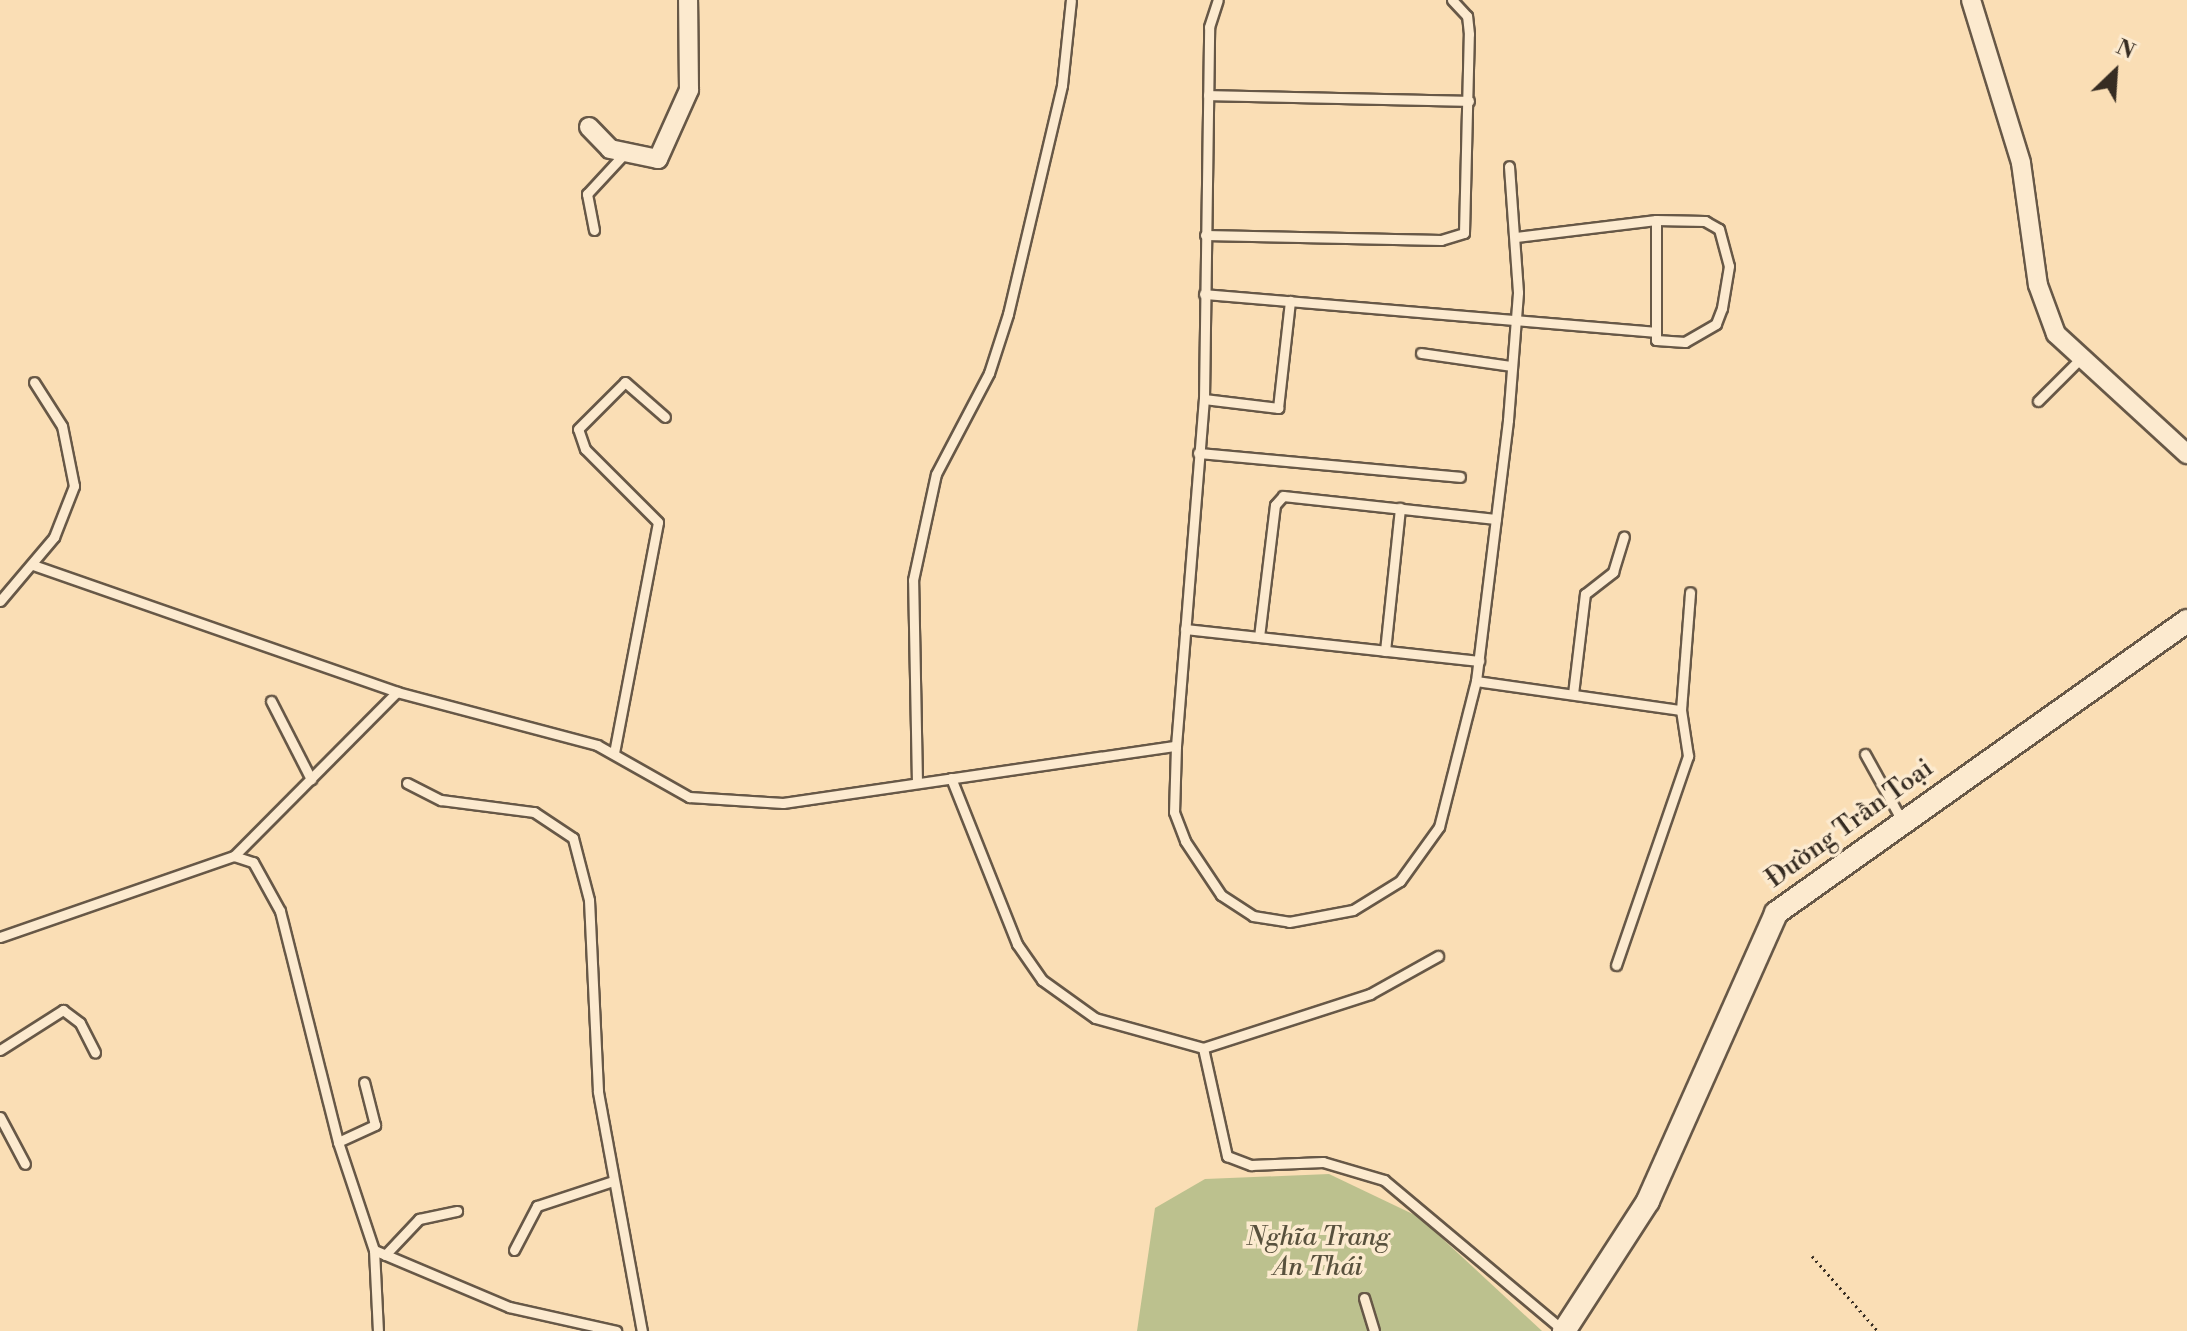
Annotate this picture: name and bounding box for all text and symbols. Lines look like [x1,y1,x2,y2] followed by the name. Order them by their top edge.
[2075,32,2155,112] north arrow
[2112,34,2139,66] text: N
[1761,753,1939,895] street label: Đường Trần Toại
[1246,1222,1390,1284] park label: Nghĩa Trang An Thái

